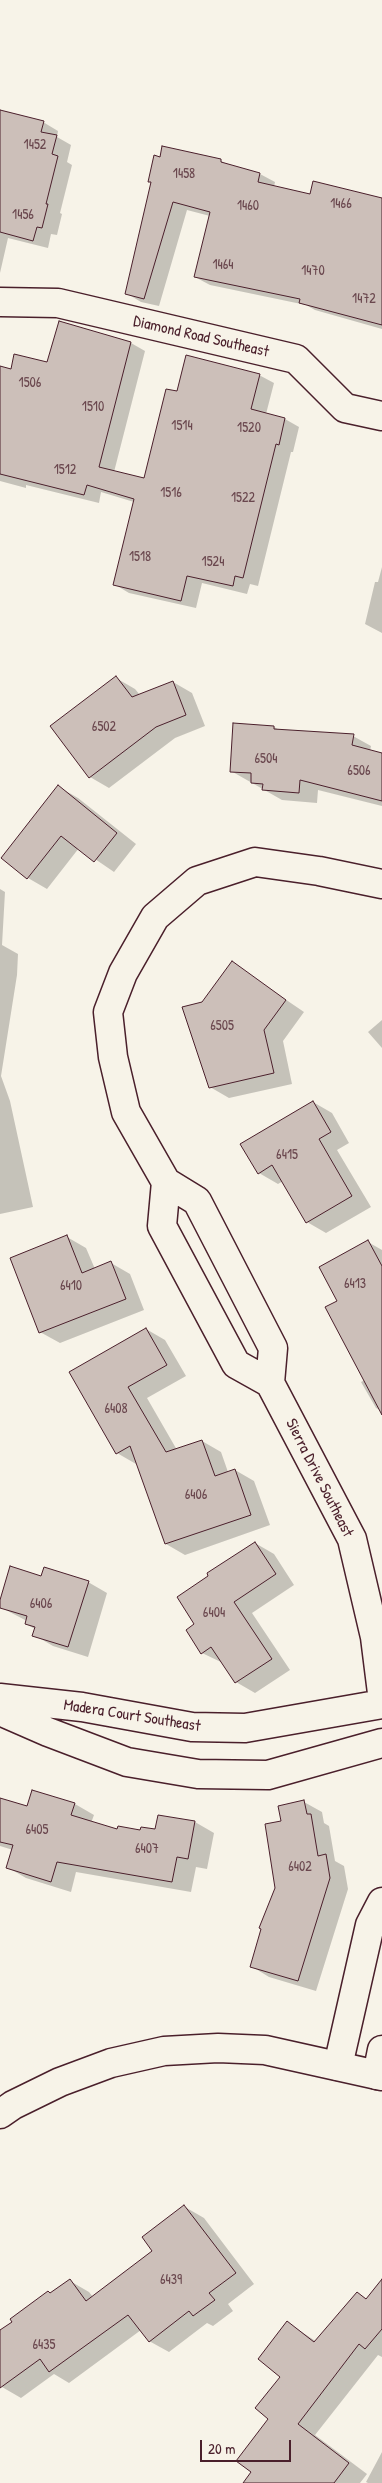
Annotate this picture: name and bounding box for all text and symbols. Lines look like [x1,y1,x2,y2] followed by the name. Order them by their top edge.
[24,137,46,153] house number: 1452
[173,166,195,182] house number: 1458
[330,196,352,212] house number: 1466
[237,198,259,214] house number: 1460
[12,207,34,223] house number: 1456
[212,257,234,273] house number: 1464
[301,263,325,279] house number: 1470
[352,291,376,307] house number: 1472
[131,312,271,362] street label: Diamond Road Southeast
[19,375,41,391] house number: 1506
[82,399,104,415] house number: 1510
[171,418,193,434] house number: 1514
[237,420,261,436] house number: 1520
[54,462,76,478] house number: 1512
[160,485,182,501] house number: 1516
[231,490,255,506] house number: 1522
[129,549,151,565] house number: 1518
[202,554,224,570] house number: 1524
[92,719,116,735] house number: 6502
[254,751,278,767] house number: 6504
[347,763,371,779] house number: 6506
[210,1018,234,1034] house number: 6505
[276,1147,298,1163] house number: 6415
[344,1276,366,1292] house number: 6413
[60,1278,82,1294] house number: 6410
[104,1401,128,1417] house number: 6408
[281,1416,357,1540] street label: Sierra Drive Southeast
[185,1487,207,1503] house number: 6406
[30,1596,52,1612] house number: 6406
[203,1605,225,1621] house number: 6404
[62,1696,202,1736] street label: Madera Court Southeast
[25,1822,49,1838] house number: 6405
[135,1841,159,1857] house number: 6407
[288,1859,312,1875] house number: 6402
[160,2272,182,2288] house number: 6439
[32,2337,56,2353] house number: 6435
[202,2430,293,2462] scale bar
[208,2438,235,2459] text: 20 m

